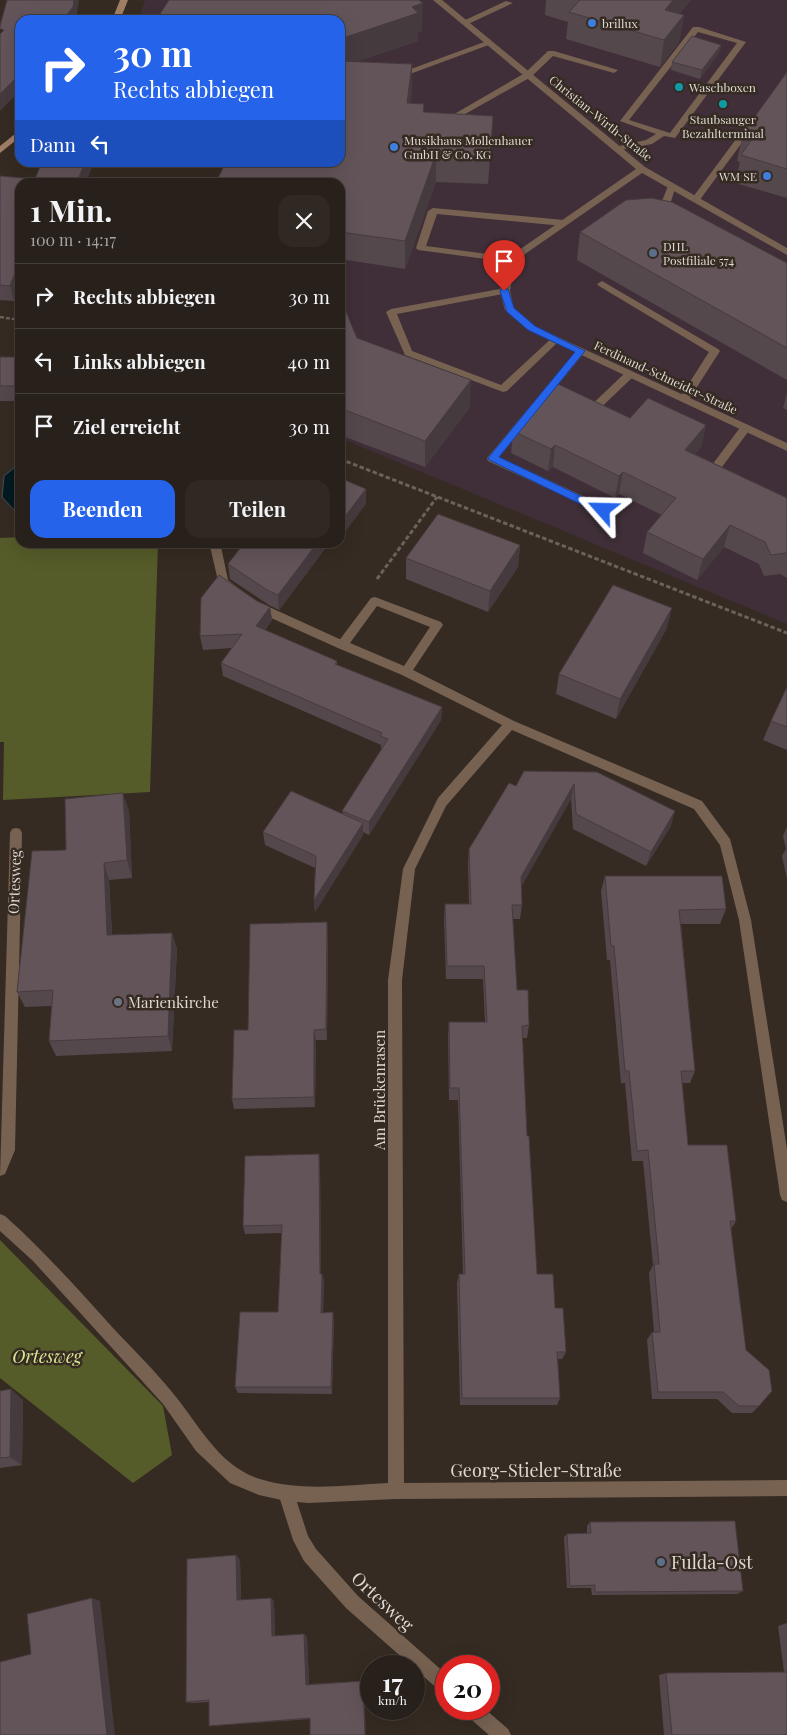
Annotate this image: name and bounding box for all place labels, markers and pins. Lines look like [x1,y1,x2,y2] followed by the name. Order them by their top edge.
[602,15,638,31] place label: brillux
[586,17,598,29] marker: brillux
[688,79,756,95] place label: Waschboxen
[673,81,685,93] marker: Waschboxen
[717,98,729,110] marker: Staubsauger Bezahlterminal
[682,111,765,141] place label: Staubsauger Bezahlterminal
[404,132,534,162] place label: Musikhaus Mollenhauer GmbH & Co. KG
[388,141,400,153] marker: Musikhaus Mollenhauer GmbH & Co. KG
[718,168,757,184] place label: WM SE
[761,170,773,182] marker: WM SE
[663,238,734,268] place label: DHL Postfiliale 574
[483,240,525,291] pin
[647,247,659,259] marker: DHL Postfiliale 574
[128,992,219,1012] place label: Marienkirche
[112,996,124,1008] marker: Marienkirche
[671,1550,753,1574] place label: Fulda-Ost
[655,1556,667,1568] marker: Fulda-Ost

